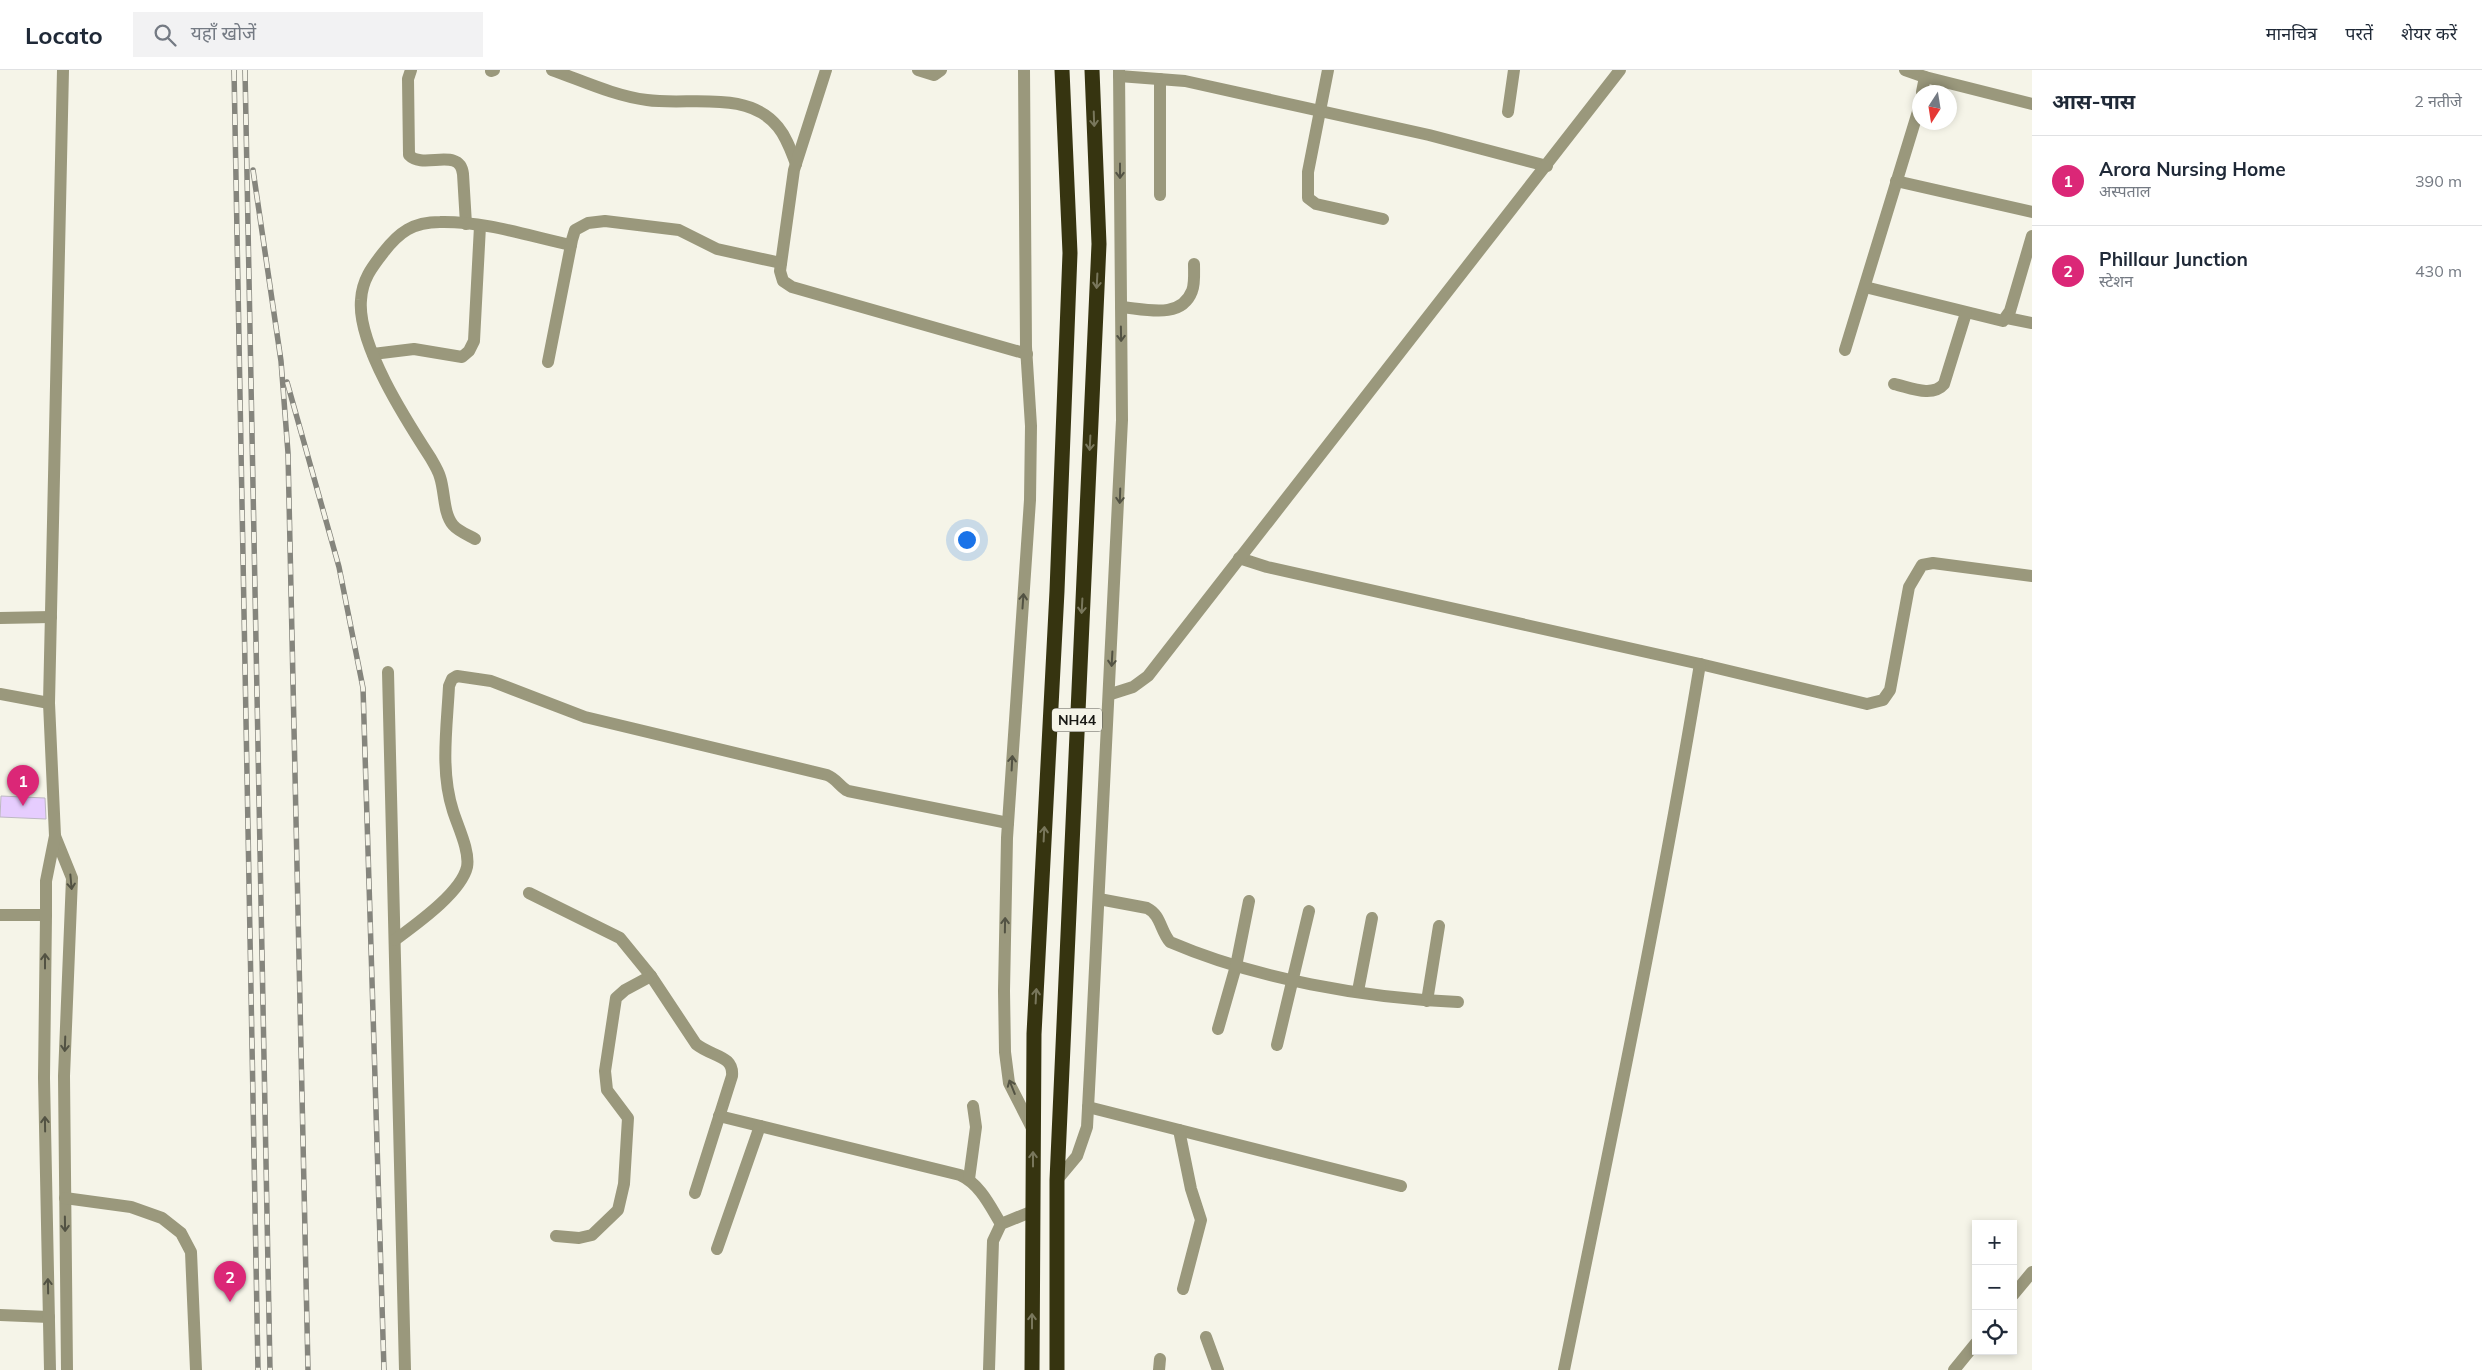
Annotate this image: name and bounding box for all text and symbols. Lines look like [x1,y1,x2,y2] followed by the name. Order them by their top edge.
[133,12,483,57] search box
[25,20,103,50] text: Locato
[151,21,179,49] icon: search
[191,21,256,45] text: यहाँ खोजें
[2266,22,2317,45] text: मानचित्र
[2345,22,2373,45] text: परतें
[2401,22,2457,45] text: शेयर करें
[1912,85,1957,130] north arrow
[2052,88,2135,114] text: आस-पास
[2414,91,2462,111] text: 2 नतीजे
[1089,110,1098,126] one-way arrow
[2099,157,2286,181] text: Arora Nursing Home
[1115,162,1125,179] one-way arrow
[2063,171,2073,191] text: 1
[2415,171,2462,191] text: 390 m
[2099,181,2151,201] text: अस्पताल
[2099,247,2248,271] text: Phillaur Junction
[2063,261,2073,281] text: 2
[2415,261,2462,281] text: 430 m
[2099,271,2133,291] text: स्टेशन
[1093,273,1102,289] one-way arrow
[1116,325,1126,341] one-way arrow
[1085,435,1094,451] one-way arrow
[1115,488,1124,504] one-way arrow
[954,527,980,553] your location
[1018,593,1027,609] one-way arrow
[1078,597,1087,613] one-way arrow
[1108,650,1117,666] one-way arrow
[1052,708,1102,732] road number: NH44
[1007,755,1016,771] one-way arrow
[7,765,39,806] pin: 1
[1040,826,1049,842] one-way arrow
[66,873,76,889] one-way arrow
[1000,917,1010,934] one-way arrow
[40,954,50,970] one-way arrow
[1031,989,1040,1005] one-way arrow
[61,1036,70,1052] one-way arrow
[1007,1080,1016,1095] one-way arrow
[40,1116,50,1132] one-way arrow
[1028,1151,1038,1168] one-way arrow
[60,1216,70,1232] one-way arrow
[1972,1220,2017,1355] map controls
[1972,1220,2017,1265] button: +
[214,1261,246,1302] pin: 2
[1972,1265,2017,1310] button: −
[43,1279,53,1295] one-way arrow
[1972,1310,2017,1355] button: locate
[1027,1314,1037,1330] one-way arrow

